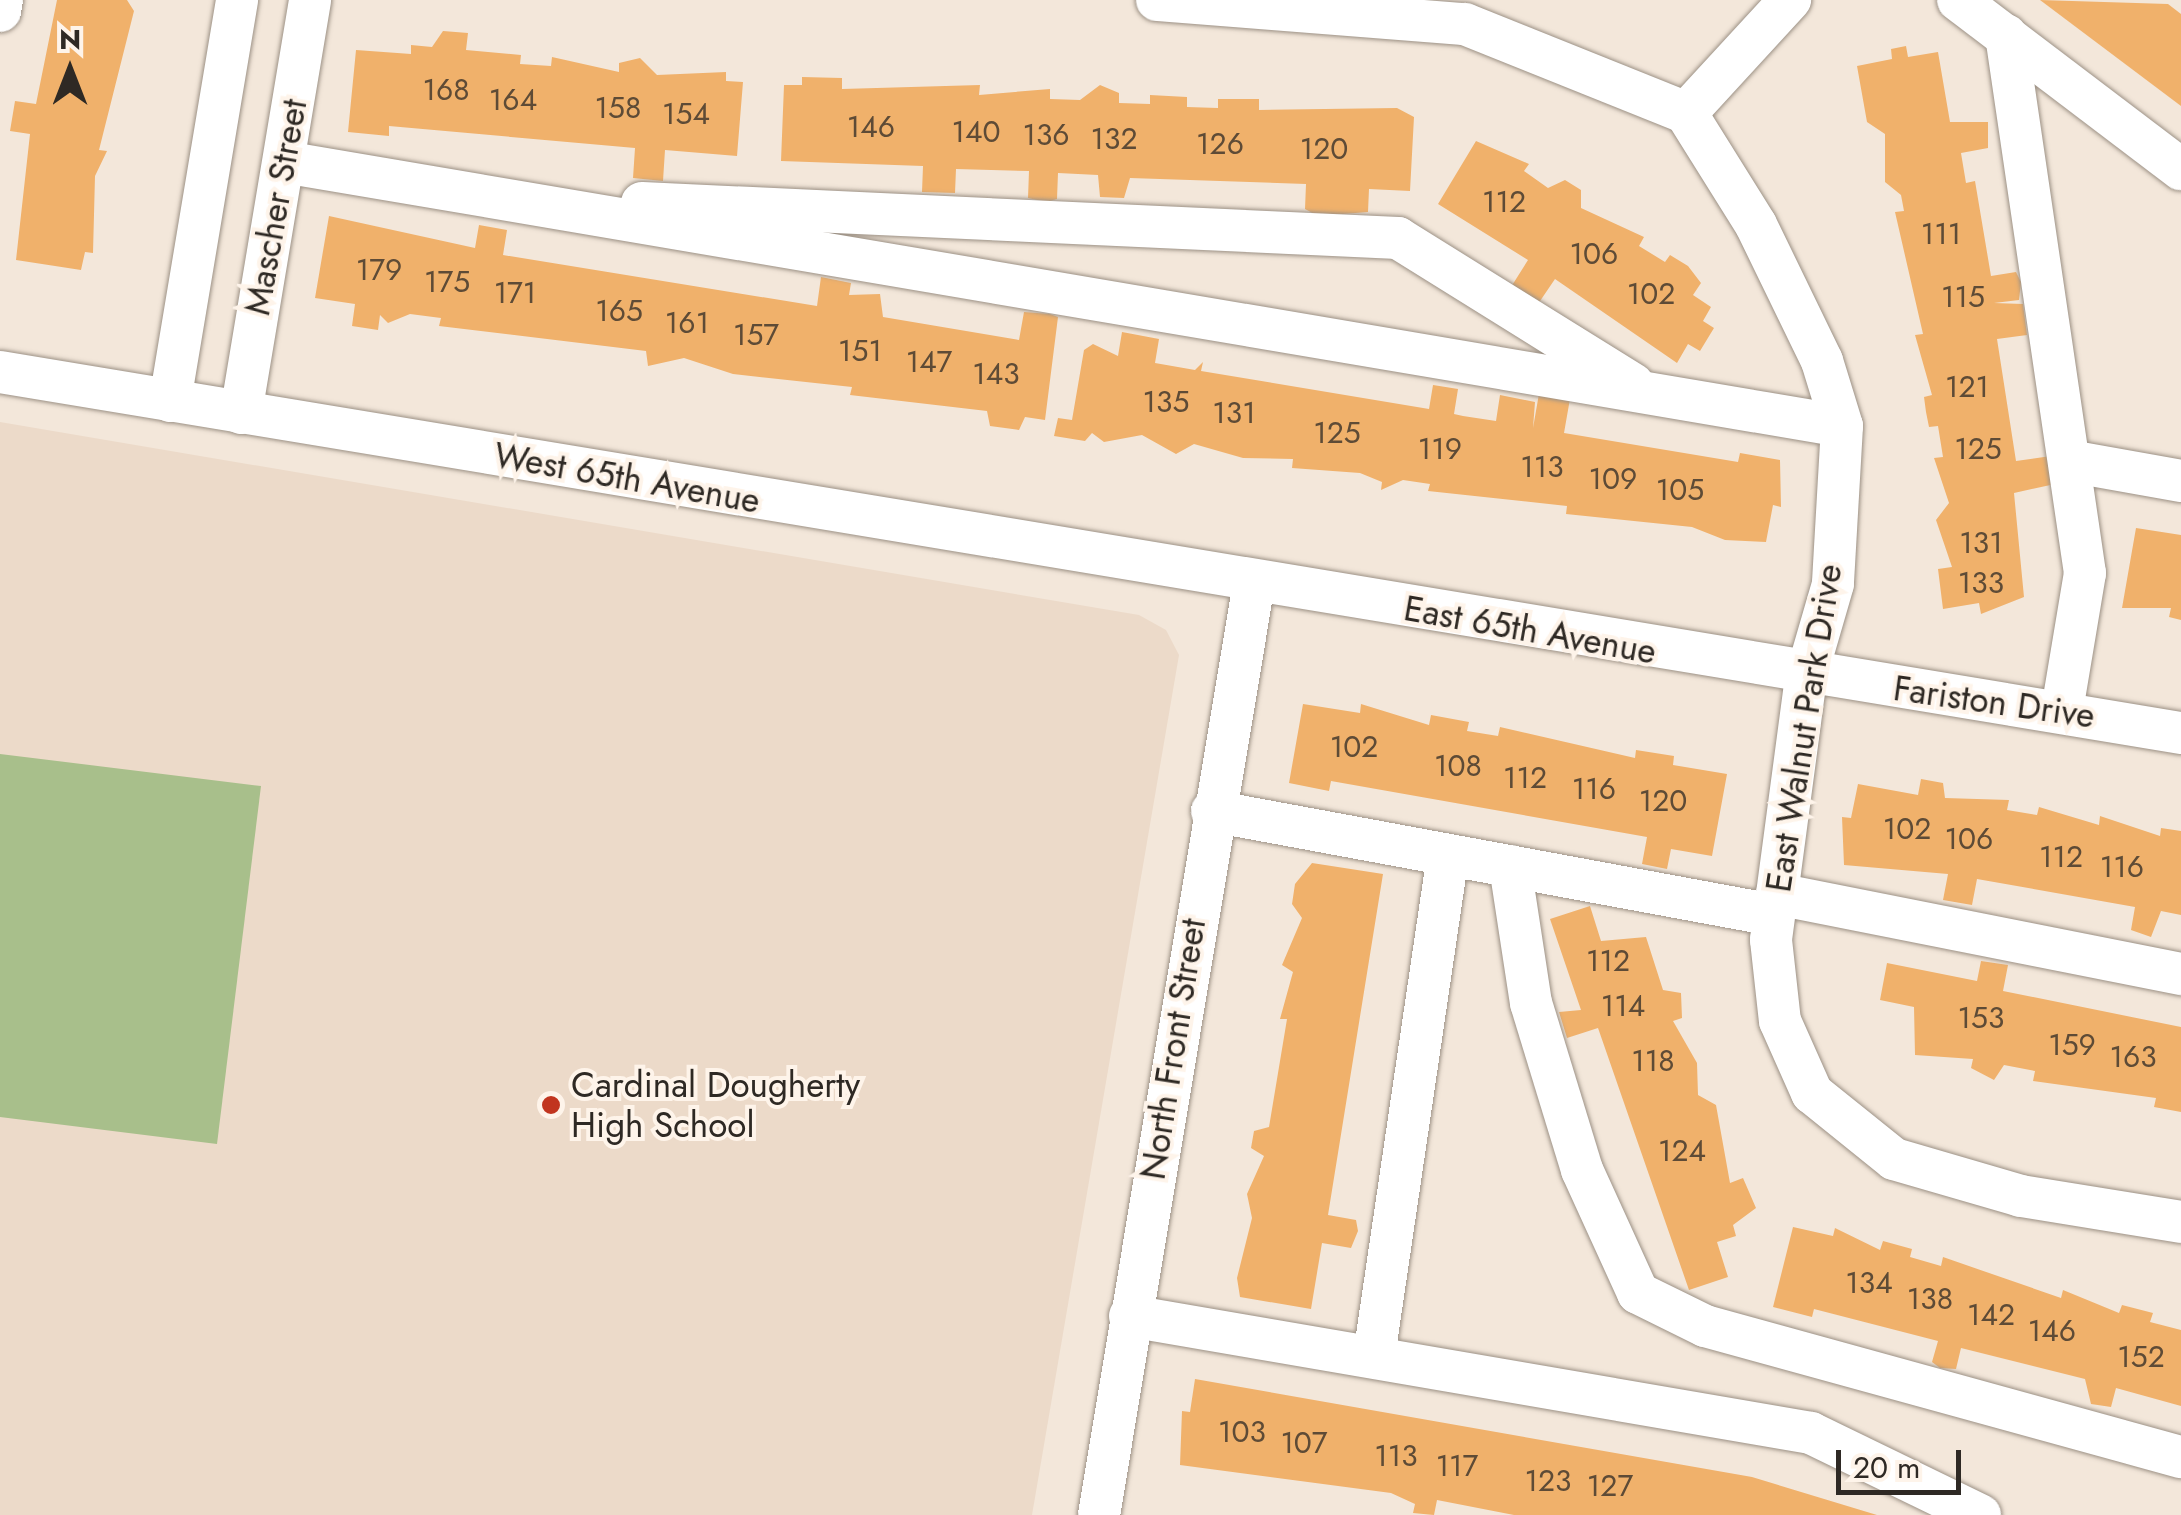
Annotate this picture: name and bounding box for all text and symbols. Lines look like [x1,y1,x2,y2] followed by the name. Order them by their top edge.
[59,19,81,60] text: N
[20,20,120,120] north arrow
[422,72,470,108] house number: 168
[489,82,537,118] house number: 164
[595,90,641,126] house number: 158
[236,96,316,318] street label: Mascher Street
[662,96,710,132] house number: 154
[847,109,895,145] house number: 146
[952,114,1000,150] house number: 140
[1022,117,1070,153] house number: 136
[1091,121,1137,157] house number: 132
[1196,126,1244,162] house number: 126
[1300,131,1348,167] house number: 120
[1482,184,1526,220] house number: 112
[1921,216,1961,252] house number: 111
[1570,236,1618,272] house number: 106
[356,252,402,288] house number: 179
[424,264,470,300] house number: 175
[494,275,536,311] house number: 171
[1627,276,1675,312] house number: 102
[1941,279,1985,315] house number: 115
[595,293,643,329] house number: 165
[665,305,709,341] house number: 161
[733,317,779,353] house number: 157
[838,333,882,369] house number: 151
[906,344,952,380] house number: 147
[972,356,1020,392] house number: 143
[1945,369,1989,405] house number: 121
[1143,384,1189,420] house number: 135
[1212,395,1256,431] house number: 131
[1313,415,1361,451] house number: 125
[1418,431,1462,467] house number: 119
[1954,431,2002,467] house number: 125
[491,434,763,522] street label: West 65th Avenue
[1520,449,1564,485] house number: 113
[1589,461,1637,497] house number: 109
[1656,472,1704,508] house number: 105
[1959,525,2003,561] house number: 131
[1757,561,1851,895] street label: East Walnut Park Drive
[1958,565,2004,601] house number: 133
[1401,587,1659,673] street label: East 65th Avenue
[1891,667,2097,737] street label: Fariston Drive
[1330,729,1378,765] house number: 102
[1434,748,1482,784] house number: 108
[1503,760,1547,796] house number: 112
[1572,771,1616,807] house number: 116
[1639,783,1687,819] house number: 120
[1883,811,1931,847] house number: 102
[1945,821,1993,857] house number: 106
[2039,839,2083,875] house number: 112
[2100,849,2144,885] house number: 116
[1132,915,1214,1183] street label: North Front Street
[1586,943,1630,979] house number: 112
[1601,988,1645,1024] house number: 114
[1958,1000,2004,1036] house number: 153
[2048,1027,2096,1063] house number: 159
[2109,1039,2157,1075] house number: 163
[1631,1043,1675,1079] house number: 118
[571,1064,860,1146] place label: Cardinal Dougherty High School
[540,1094,562,1116] marker: Cardinal Dougherty High School
[1658,1133,1706,1169] house number: 124
[1845,1265,1893,1301] house number: 134
[1907,1281,1953,1317] house number: 138
[1967,1297,2015,1333] house number: 142
[2028,1313,2076,1349] house number: 146
[2117,1339,2165,1375] house number: 152
[1218,1414,1266,1450] house number: 103
[1280,1425,1328,1461] house number: 107
[1841,1430,1966,1492] scale bar
[1374,1438,1418,1474] house number: 113
[1853,1446,1920,1489] text: 20 m
[1436,1448,1478,1484] house number: 117
[1525,1463,1571,1499] house number: 123
[1587,1468,1633,1504] house number: 127

